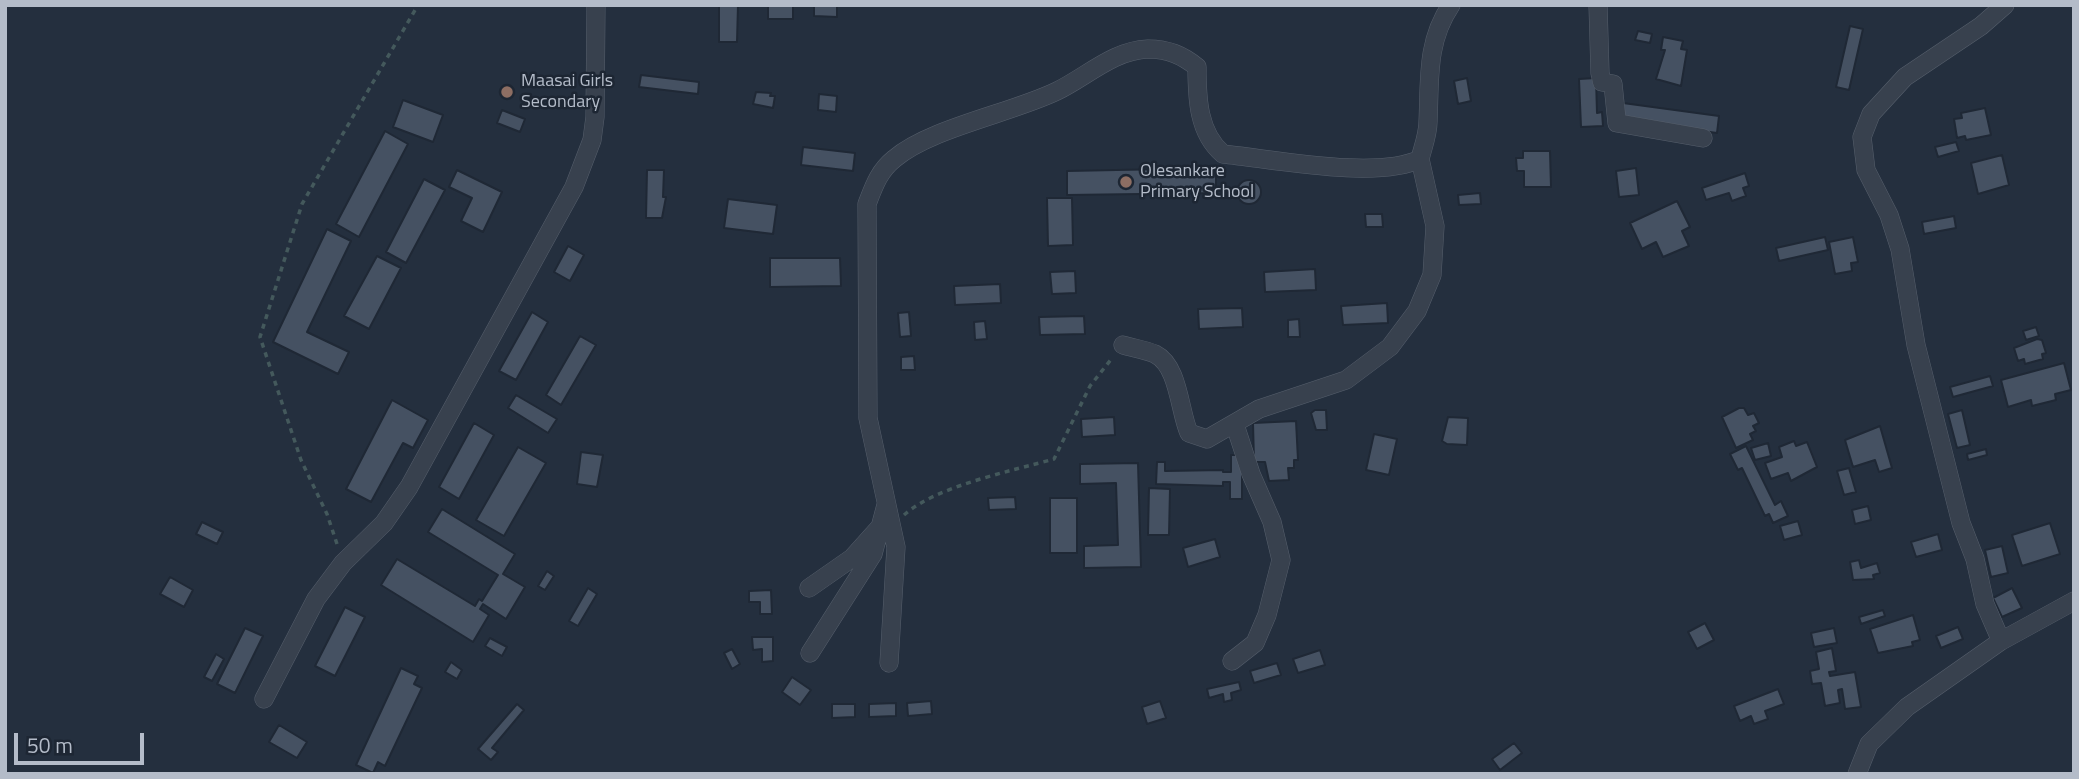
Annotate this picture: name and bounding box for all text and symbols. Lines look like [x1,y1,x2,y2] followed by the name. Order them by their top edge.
[521,71,613,114] place label: Maasai Girls Secondary
[499,84,515,100] marker: Maasai Girls Secondary
[1140,161,1254,204] place label: Olesankare Primary School
[1118,174,1134,190] marker: Olesankare Primary School
[18,720,147,764] scale bar
[27,729,73,761] text: 50 m

